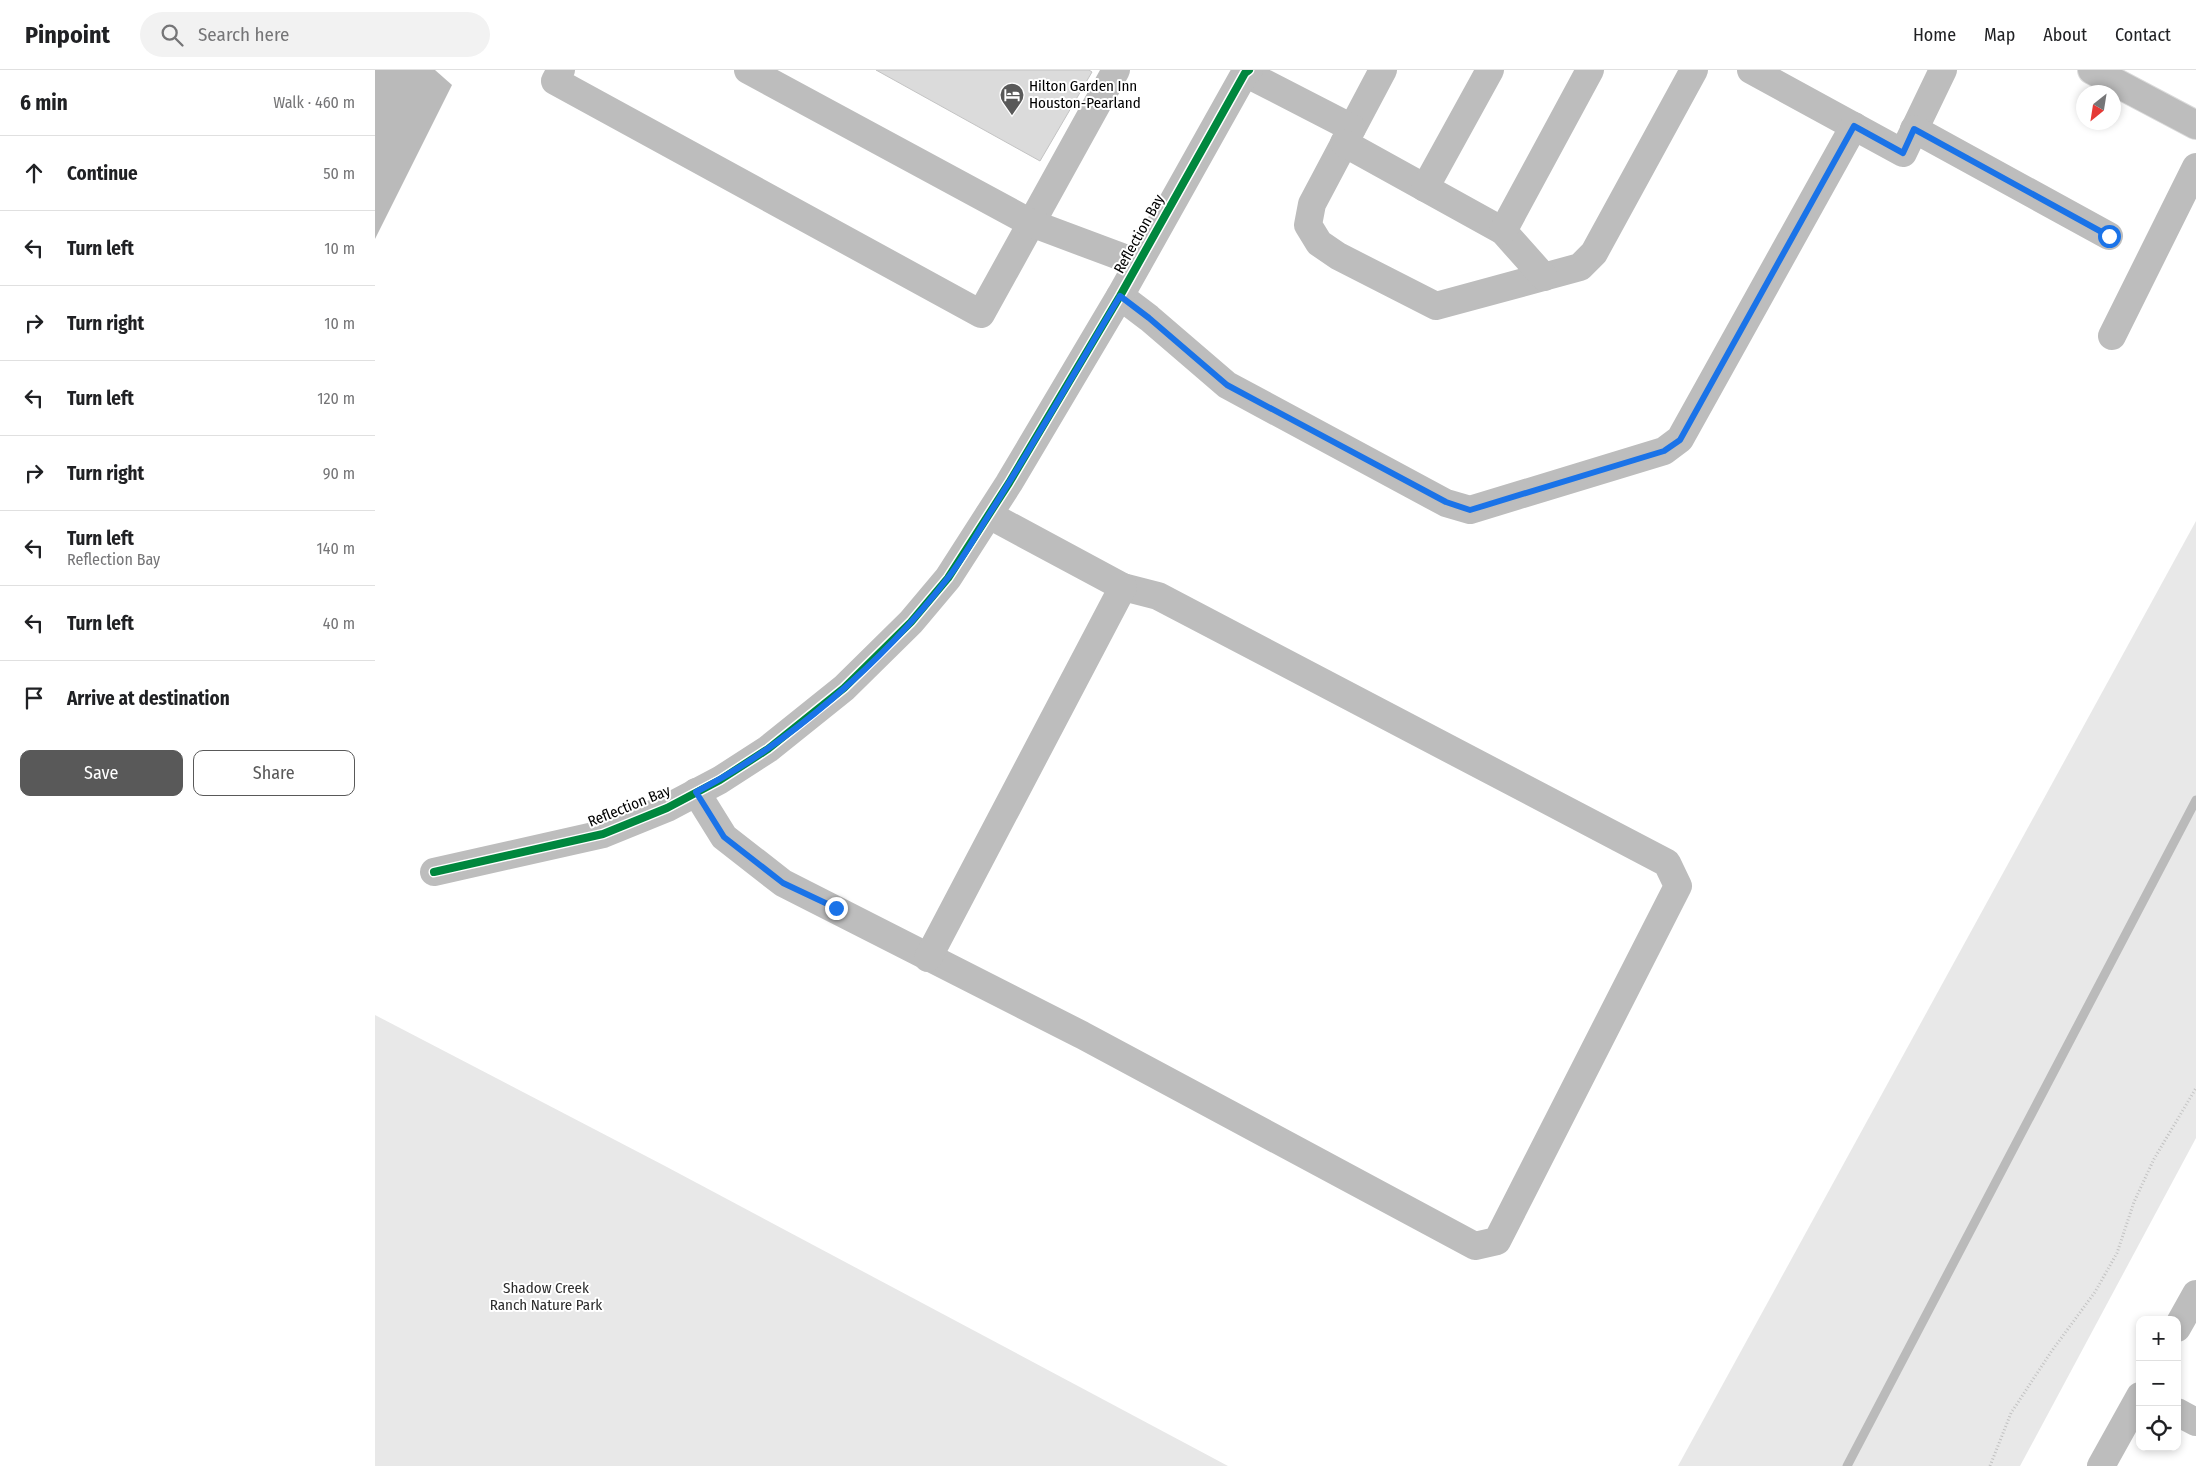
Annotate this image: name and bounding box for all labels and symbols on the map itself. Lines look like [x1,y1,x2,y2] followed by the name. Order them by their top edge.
[1029,77,1141,112] place label: Hilton Garden Inn Houston-Pearland
[999,82,1025,116] hotel icon: Hilton Garden Inn Houston-Pearland
[2076,85,2121,130] north arrow
[1110,191,1168,277] street label: Reflection Bay
[2098,225,2121,248] route start
[585,781,673,831] street label: Reflection Bay
[825,897,848,920] route end
[490,1279,602,1314] park label: Shadow Creek Ranch Nature Park

